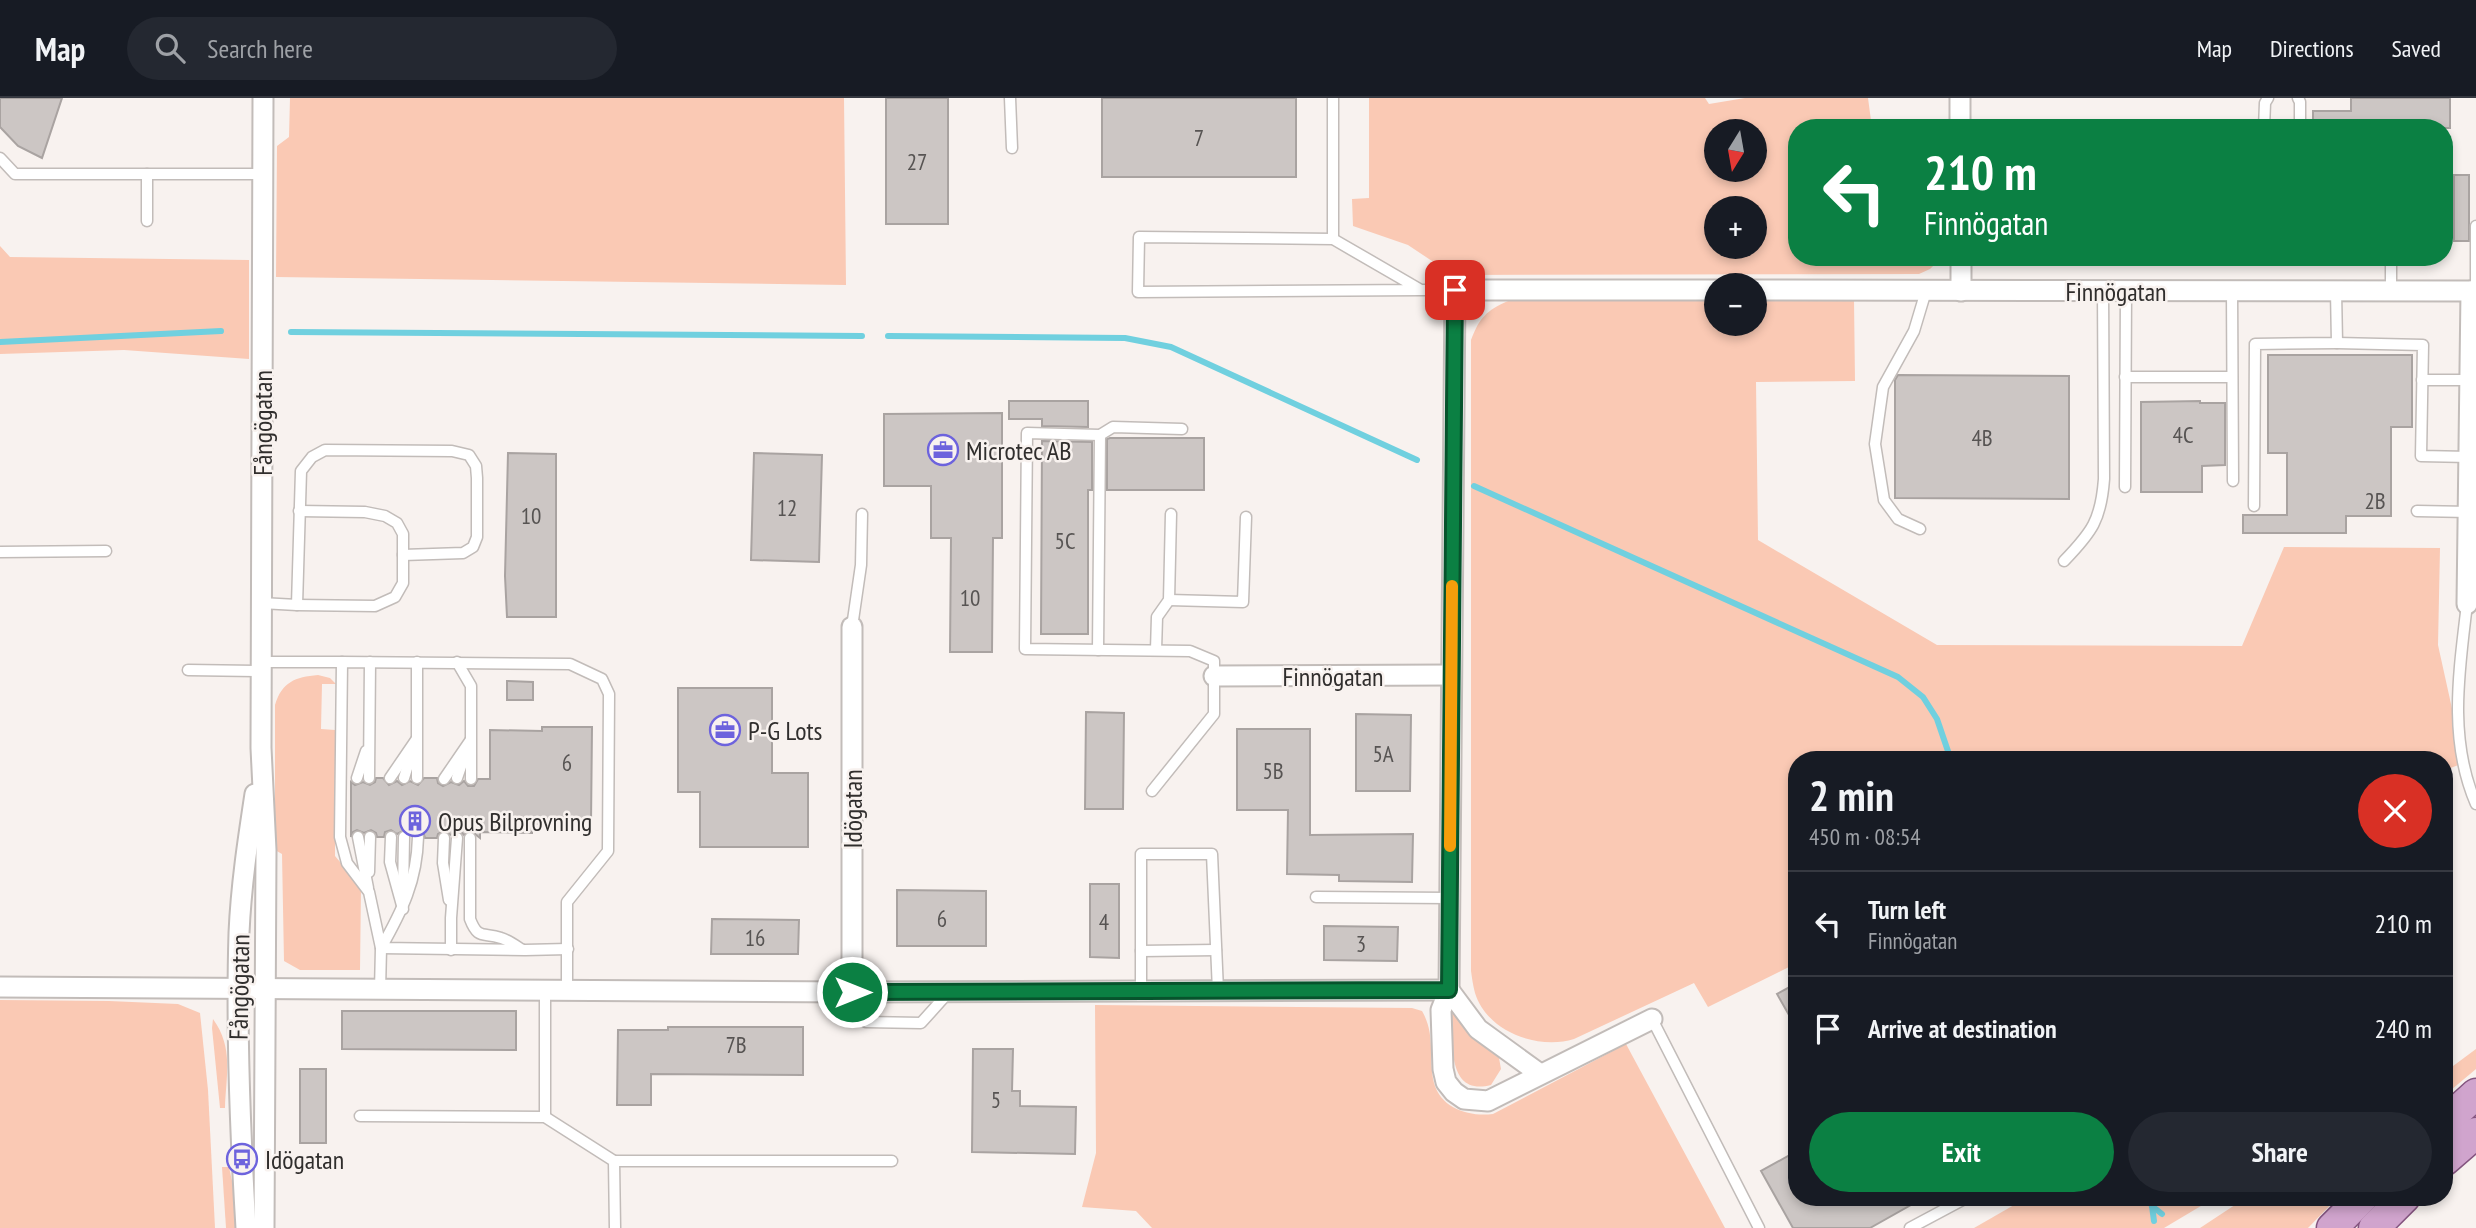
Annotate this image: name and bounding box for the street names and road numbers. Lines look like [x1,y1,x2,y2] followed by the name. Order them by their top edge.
[2065,275,2167,308] street label: Finnögatan
[246,370,279,476] street label: Fångögatan
[1282,660,1384,693] street label: Finnögatan
[836,769,869,849] street label: Idögatan
[222,934,256,1040] street label: Fångögatan

